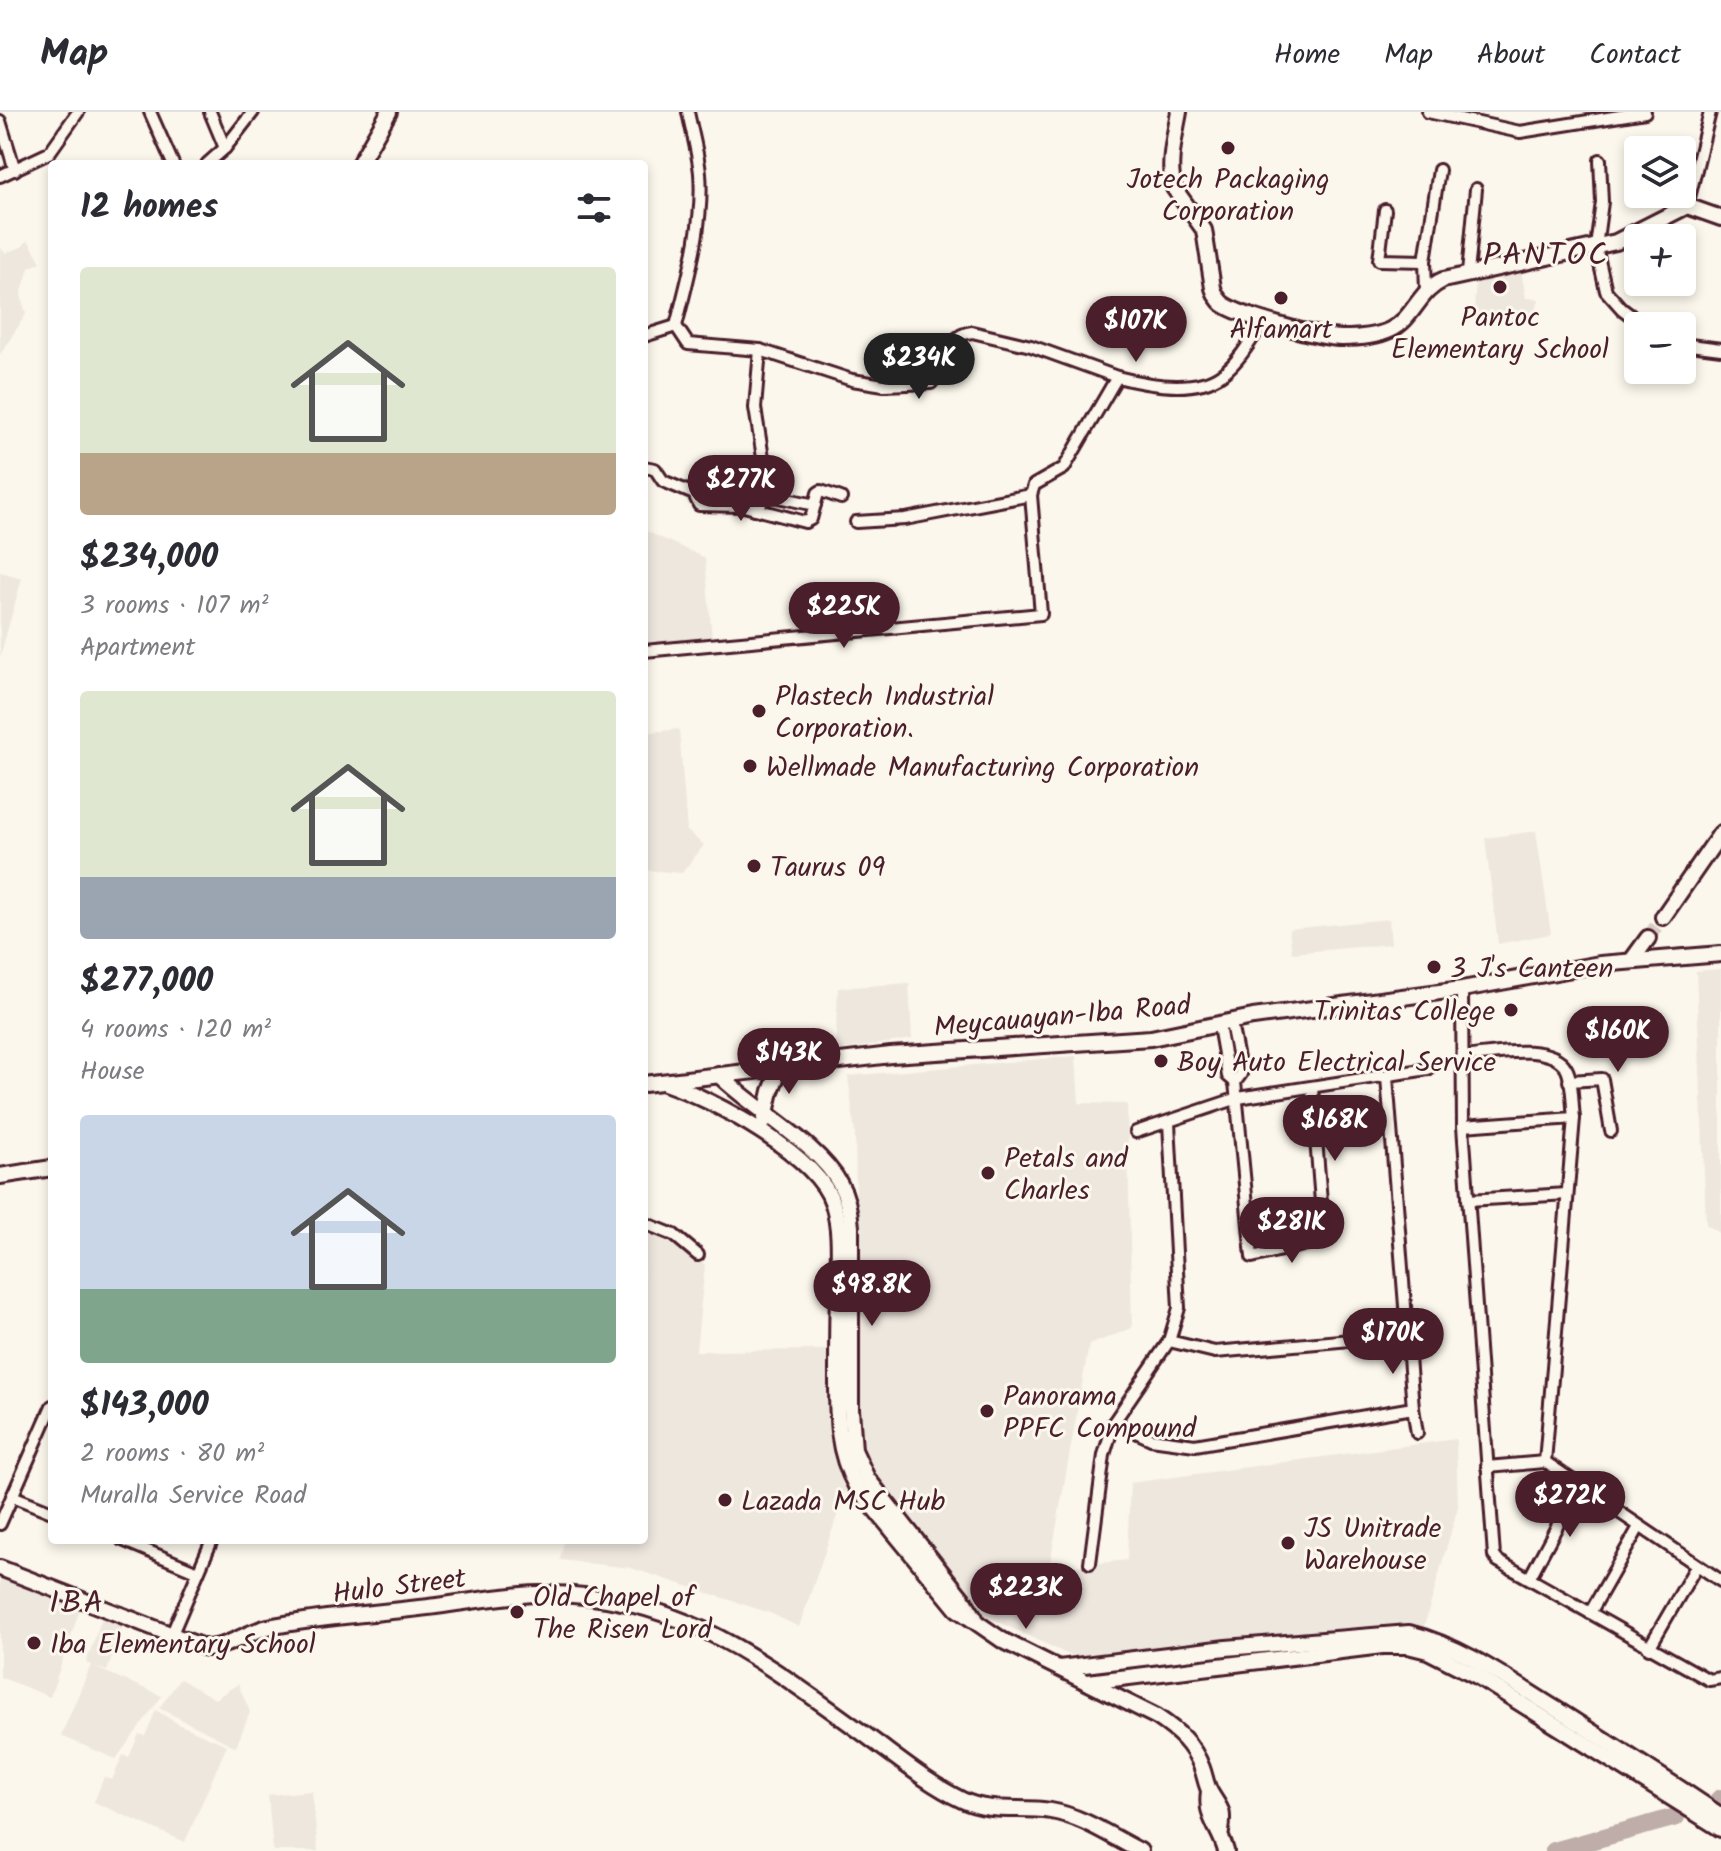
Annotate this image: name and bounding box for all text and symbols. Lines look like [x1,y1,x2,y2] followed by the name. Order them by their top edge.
[40,25,109,85] text: Map
[1274,33,1340,78] text: Home
[1384,33,1433,78] text: Map
[1477,33,1545,78] text: About
[1589,33,1681,78] text: Contact
[1624,136,1696,384] map controls
[1624,136,1696,208] button: layers
[1219,139,1237,157] marker: Jotech Packaging Corporation
[1126,158,1330,235] place label: Jotech Packaging Corporation
[80,181,218,235] text: 12 homes
[572,186,616,230] icon: filters
[1624,224,1696,296] button: +
[1483,231,1609,282] district label: PANTOC
[1491,278,1509,296] marker: Pantoc Elementary School
[1272,289,1290,307] marker: Alfamart
[1080,296,1192,364] pin: $107K
[1391,296,1609,373] place label: Pantoc Elementary School
[1104,301,1168,343] text: $107K
[1229,308,1334,353] place label: Alfamart
[1624,312,1696,384] button: −
[276,319,420,463] icon: home
[863,333,975,401] pin: $234K
[882,338,956,380] text: $234K
[685,455,797,523] pin: $277K
[706,460,776,502] text: $277K
[80,531,218,585] text: $234,000
[788,582,900,650] pin: $225K
[80,585,269,627] text: 3 rooms · 107 m²
[807,587,881,629] text: $225K
[80,627,195,669] text: Apartment
[775,675,994,752] place label: Plastech Industrial Corporation.
[750,702,768,720] marker: Plastech Industrial Corporation.
[276,743,420,887] icon: home
[766,746,1199,791] place label: Wellmade Manufacturing Corporation
[741,757,759,775] marker: Wellmade Manufacturing Corporation
[770,846,885,891] place label: Taurus 09
[745,857,763,875] marker: Taurus 09
[1450,947,1613,992] place label: 3 J's Canteen
[80,955,213,1009] text: $277,000
[1425,958,1443,976] marker: 3 J's Canteen
[932,984,1194,1051] street label: Meycauayan-Iba Road
[1314,990,1495,1035] place label: Trinitas College
[1502,1001,1520,1019] marker: Trinitas College
[1562,1006,1674,1074] pin: $160K
[80,1009,271,1051] text: 4 rooms · 120 m²
[1585,1011,1651,1053] text: $160K
[733,1028,845,1096] pin: $143K
[755,1033,823,1075] text: $143K
[1177,1041,1497,1086] place label: Boy Auto Electrical Service
[80,1051,144,1093] text: House
[1152,1052,1170,1070] marker: Boy Auto Electrical Service
[1279,1095,1391,1163] pin: $168K
[1301,1100,1369,1142] text: $168K
[1004,1137,1129,1214] place label: Petals and Charles
[979,1164,997,1182] marker: Petals and Charles
[276,1167,420,1311] icon: home
[1236,1197,1348,1265] pin: $281K
[1257,1202,1327,1244] text: $281K
[807,1260,937,1328] pin: $98.8K
[831,1265,913,1307] text: $98.8K
[1337,1308,1449,1376] pin: $170K
[1361,1313,1425,1355] text: $170K
[1003,1375,1197,1452] place label: Panorama PPFC Compound
[80,1379,209,1433] text: $143,000
[978,1402,996,1420] marker: Panorama PPFC Compound
[80,1433,264,1475] text: 2 rooms · 80 m²
[1514,1471,1626,1539] pin: $272K
[80,1475,306,1517] text: Muralla Service Road
[1533,1476,1607,1518] text: $272K
[741,1480,945,1525] place label: Lazada MSC Hub
[716,1491,734,1509] marker: Lazada MSC Hub
[1304,1507,1442,1584] place label: JS Unitrade Warehouse
[1279,1534,1297,1552] marker: JS Unitrade Warehouse
[330,1557,470,1618] street label: Hulo Street
[970,1563,1082,1631] pin: $223K
[988,1568,1064,1610] text: $223K
[533,1576,713,1653] place label: Old Chapel of The Risen Lord
[49,1579,105,1630] district label: IBA
[508,1603,526,1621] marker: Old Chapel of The Risen Lord
[50,1623,316,1668] place label: Iba Elementary School
[25,1634,43,1652] marker: Iba Elementary School

